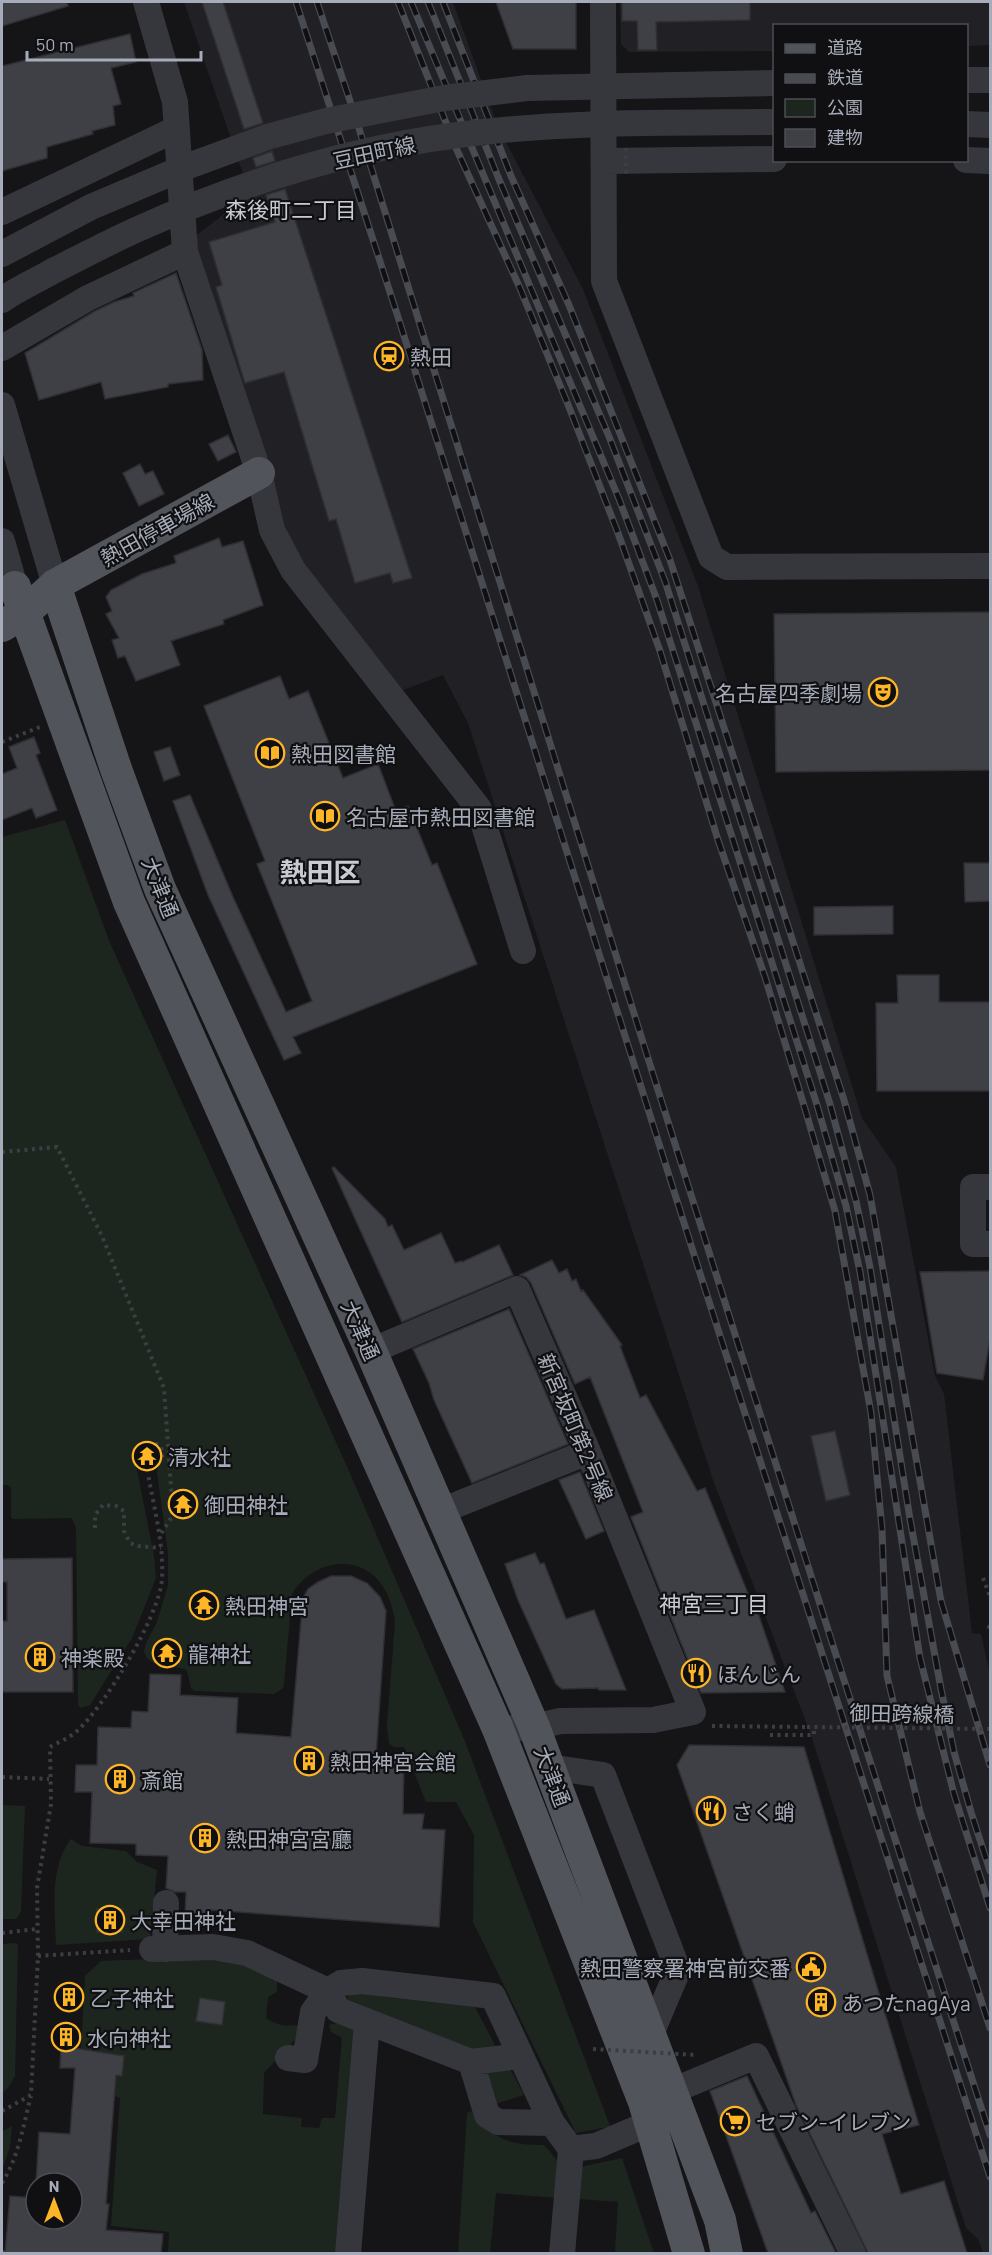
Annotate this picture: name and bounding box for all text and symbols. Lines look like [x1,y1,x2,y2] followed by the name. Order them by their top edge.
[27,24,201,62] scale bar
[773,24,968,162] legend
[36,33,74,55] text: 50 m
[827,36,863,58] text: 道路
[827,66,863,88] text: 鉄道
[827,96,863,118] text: 公園
[827,126,863,148] text: 建物
[330,131,418,173] street label: 豆田町線
[225,196,357,222] district label: 森後町二丁目
[373,340,405,372] station icon: 熱田
[410,344,452,369] place label: 熱田
[96,488,218,570] street label: 熱田停車場線
[867,676,899,708] theatre icon: 名古屋四季劇場
[715,680,862,705] place label: 名古屋四季劇場
[254,737,286,769] library icon: 熱田図書館
[291,741,396,766] place label: 熱田図書館
[309,800,341,832] library icon: 名古屋市熱田図書館
[346,804,535,829] place label: 名古屋市熱田図書館
[138,853,184,921] street label: 大津通
[280,855,361,887] district label: 熱田区
[337,1296,385,1364] street label: 大津通
[534,1349,618,1505] street label: 新宮坂町第2号線
[131,1440,163,1472] temple icon: 清水社
[168,1444,231,1469] place label: 清水社
[167,1488,199,1520] temple icon: 御田神社
[204,1492,288,1517] place label: 御田神社
[188,1589,220,1621] temple icon: 熱田神宮
[659,1590,769,1616] district label: 神宮三丁目
[225,1593,309,1618] place label: 熱田神宮
[151,1637,183,1669] temple icon: 龍神社
[24,1641,56,1673] building icon: 神楽殿
[188,1641,251,1666] place label: 龍神社
[61,1645,124,1670] place label: 神楽殿
[680,1657,712,1689] restaurant icon: ほんじん
[717,1661,801,1686] place label: ほんじん
[849,1700,955,1726] street label: 御田跨線橋
[530,1742,576,1810] street label: 大津通
[293,1745,325,1777] building icon: 熱田神宮会館
[330,1749,456,1774] place label: 熱田神宮会館
[104,1763,136,1795] building icon: 斎館
[141,1767,183,1792] place label: 斎館
[695,1795,727,1827] restaurant icon: さく蛸
[732,1799,795,1824] place label: さく蛸
[189,1822,221,1854] building icon: 熱田神宮宮廳
[226,1826,352,1851] place label: 熱田神宮宮廳
[94,1904,126,1936] building icon: 大幸田神社
[131,1908,236,1933] place label: 大幸田神社
[795,1951,827,1983] public building icon: 熱田警察署神宮前交番
[580,1955,790,1980] place label: 熱田警察署神宮前交番
[53,1981,85,2013] building icon: 乙子神社
[90,1985,174,2010] place label: 乙子神社
[805,1986,837,2018] building icon: あつたnagAya
[842,1990,971,2015] place label: あつたnagAya
[50,2021,82,2053] building icon: 水向神社
[87,2025,171,2050] place label: 水向神社
[719,2105,751,2137] supermarket icon: セブン-イレブン
[756,2109,911,2134] place label: セブン-イレブン
[24,2171,84,2231] north arrow
[49,2176,59,2195] text: N

